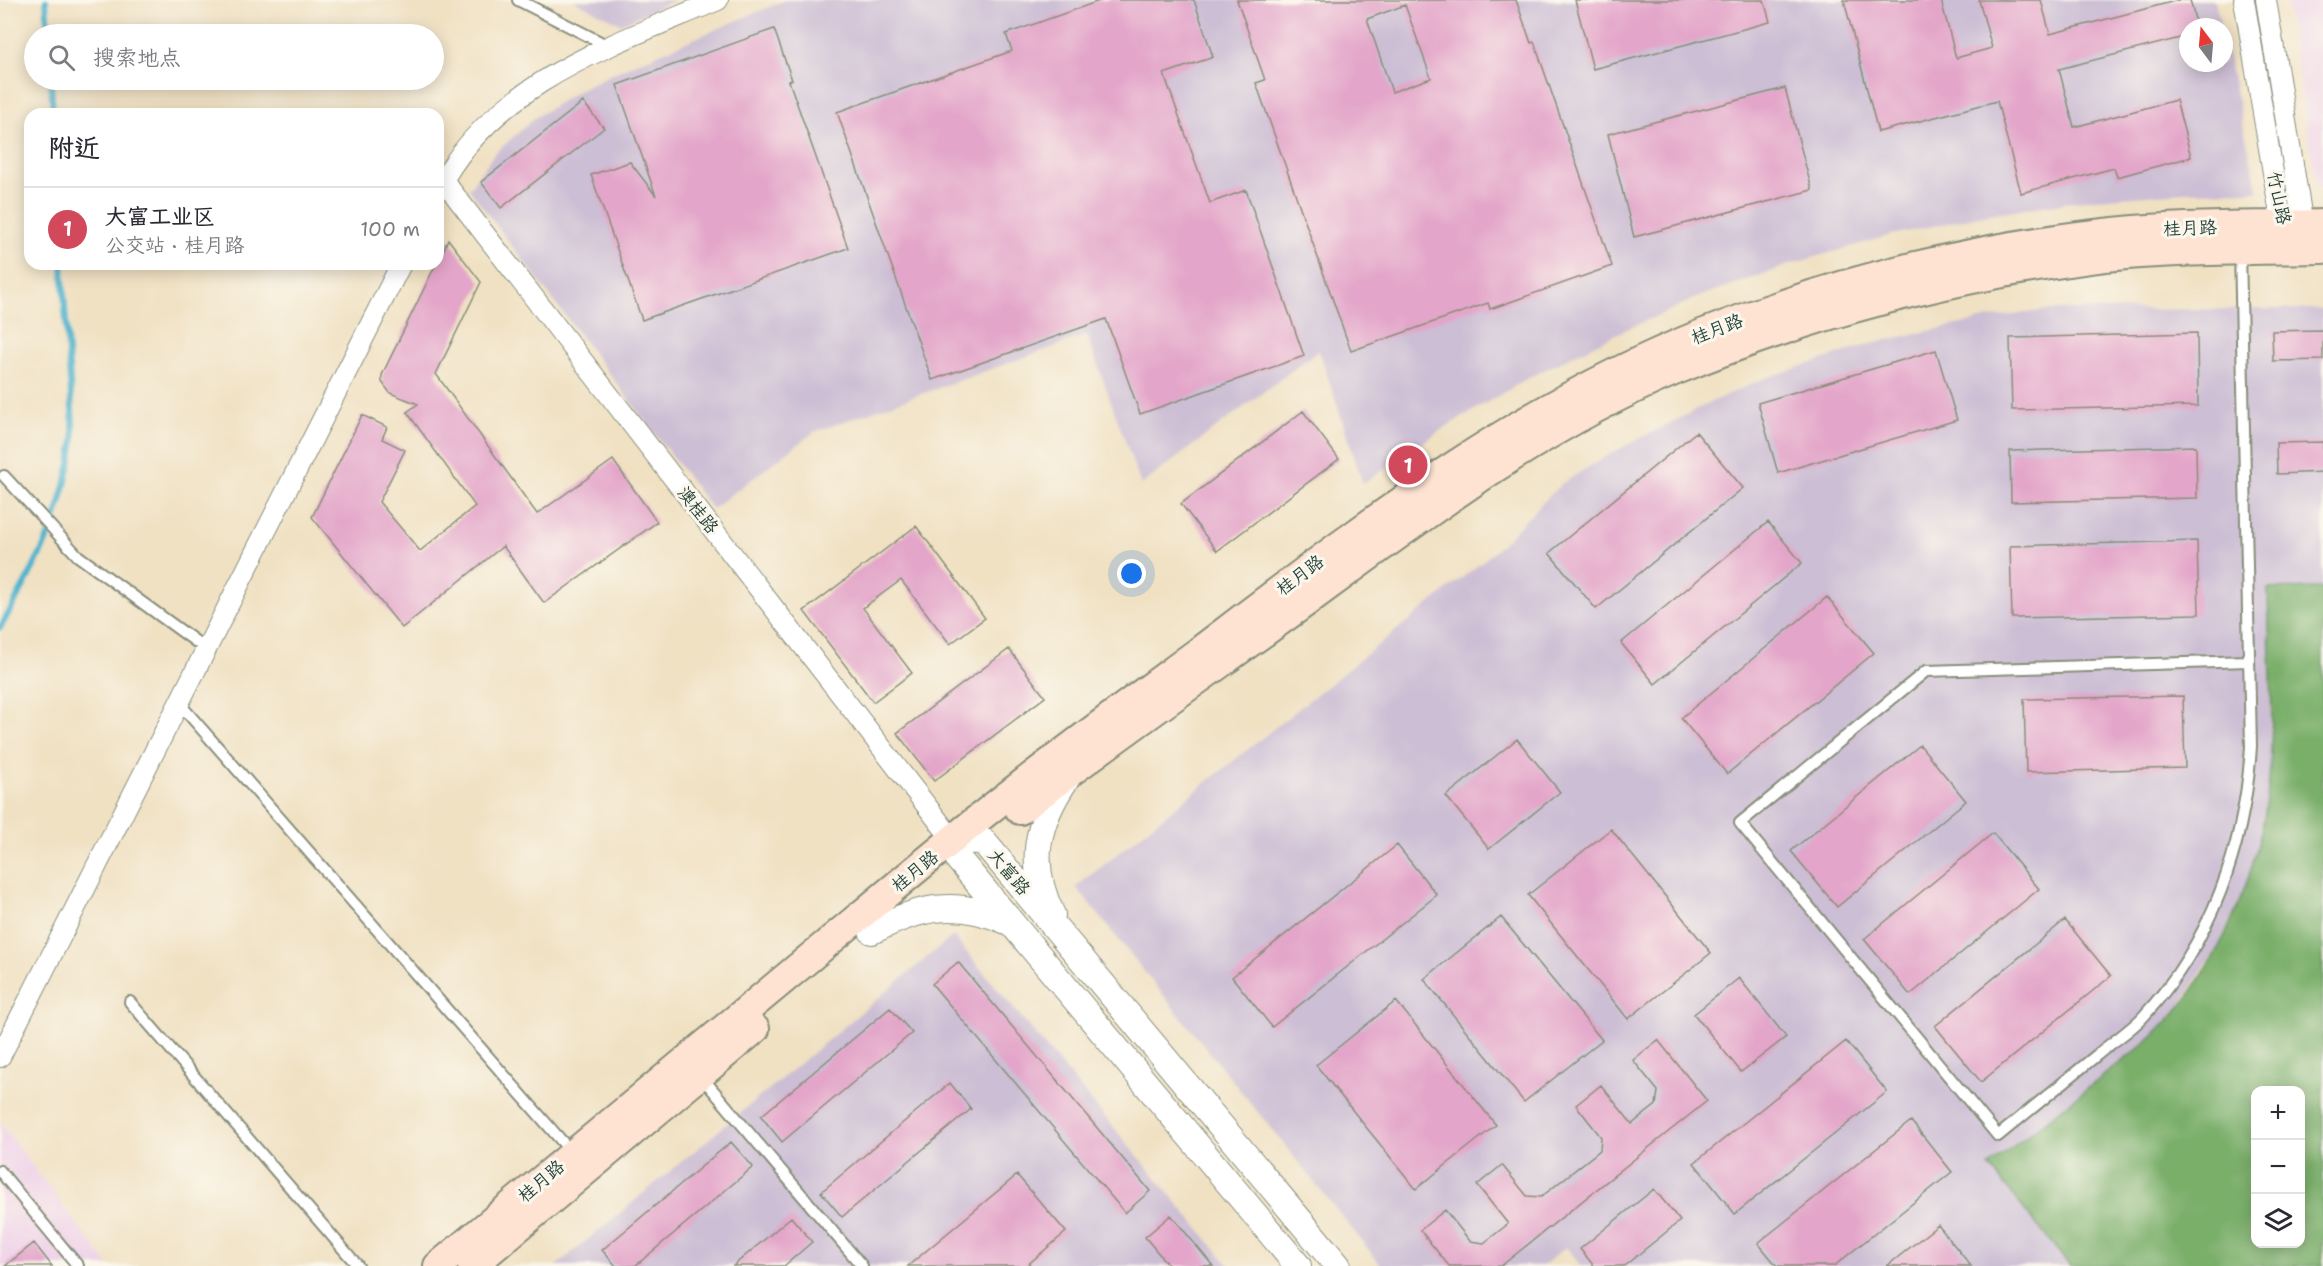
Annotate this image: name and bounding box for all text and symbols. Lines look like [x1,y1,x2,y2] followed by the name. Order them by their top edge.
[2179,18,2233,72] north arrow
[24,24,444,90] search box
[45,41,78,74] icon: search
[93,43,181,72] text: 搜索地点
[48,130,100,165] text: 附近
[2262,169,2296,227] street label: 竹山路
[105,202,215,231] text: 大富工业区
[2163,215,2217,241] street label: 桂月路
[63,216,72,242] text: 1
[360,216,420,242] text: 100 m
[105,232,244,258] text: 公交站 · 桂月路
[1687,308,1747,350] street label: 桂月路
[1388,442,1428,488] pin: 1
[672,481,724,539] street label: 澳桂路
[1271,549,1329,601] street label: 桂月路
[1117,559,1146,588] your location
[982,844,1036,900] street label: 大富路
[886,845,944,897] street label: 桂月路
[2251,1086,2305,1248] map controls
[2251,1086,2305,1140] button: +
[2251,1140,2305,1194] button: −
[513,1154,569,1208] street label: 桂月路
[2251,1194,2305,1248] button: layers

